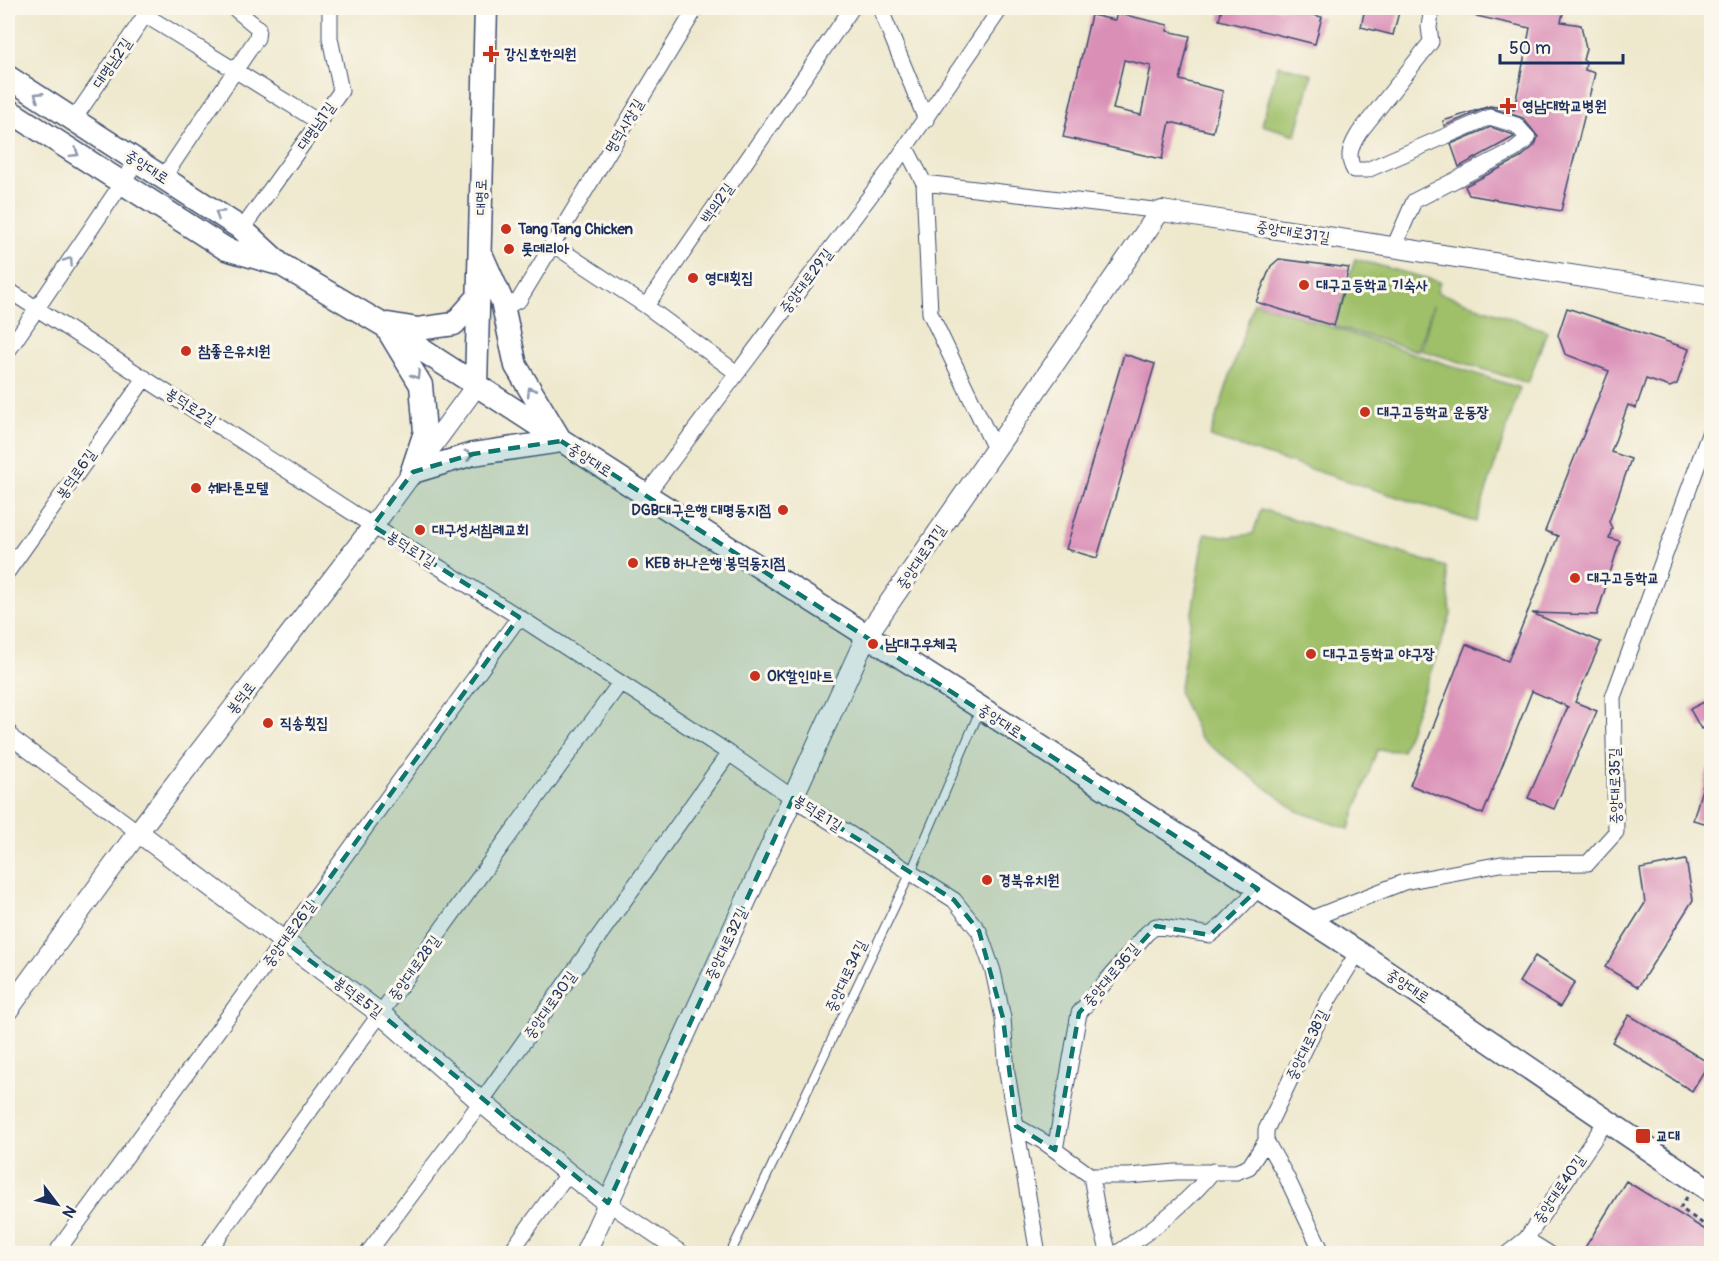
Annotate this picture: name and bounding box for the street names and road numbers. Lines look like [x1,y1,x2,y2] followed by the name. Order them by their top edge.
[89,34,136,92] street label: 대명남2길
[601,95,648,157] street label: 명덕시장길
[293,99,340,154] street label: 대명남1길
[121,146,172,189] street label: 중앙대로
[472,179,491,215] street label: 대명로
[697,180,738,227] street label: 백의2길
[1255,217,1331,248] street label: 중앙대로31길
[776,245,837,318] street label: 중앙대로29길
[162,384,220,431] street label: 봉덕로2길
[564,439,615,482] street label: 중앙대로
[52,445,101,503] street label: 봉덕로6길
[893,521,950,594] street label: 중앙대로31길
[383,527,439,572] street label: 봉덕로1길
[223,678,260,718] street label: 봉덕로
[974,700,1025,743] street label: 중앙대로
[1605,747,1626,825] street label: 중앙대로35길
[790,791,846,836] street label: 봉덕로1길
[259,897,320,971] street label: 중앙대로26길
[702,905,751,983] street label: 중앙대로32길
[384,932,445,1005] street label: 중앙대로28길
[821,937,871,1015] street label: 중앙대로34길
[1079,940,1144,1011] street label: 중앙대로36길
[1382,965,1433,1008] street label: 중앙대로
[520,967,581,1043] street label: 중앙대로30길
[329,973,386,1022] street label: 봉덕로5길
[1282,1007,1333,1084] street label: 중앙대로38길
[1529,1151,1589,1227] street label: 중앙대로40길

